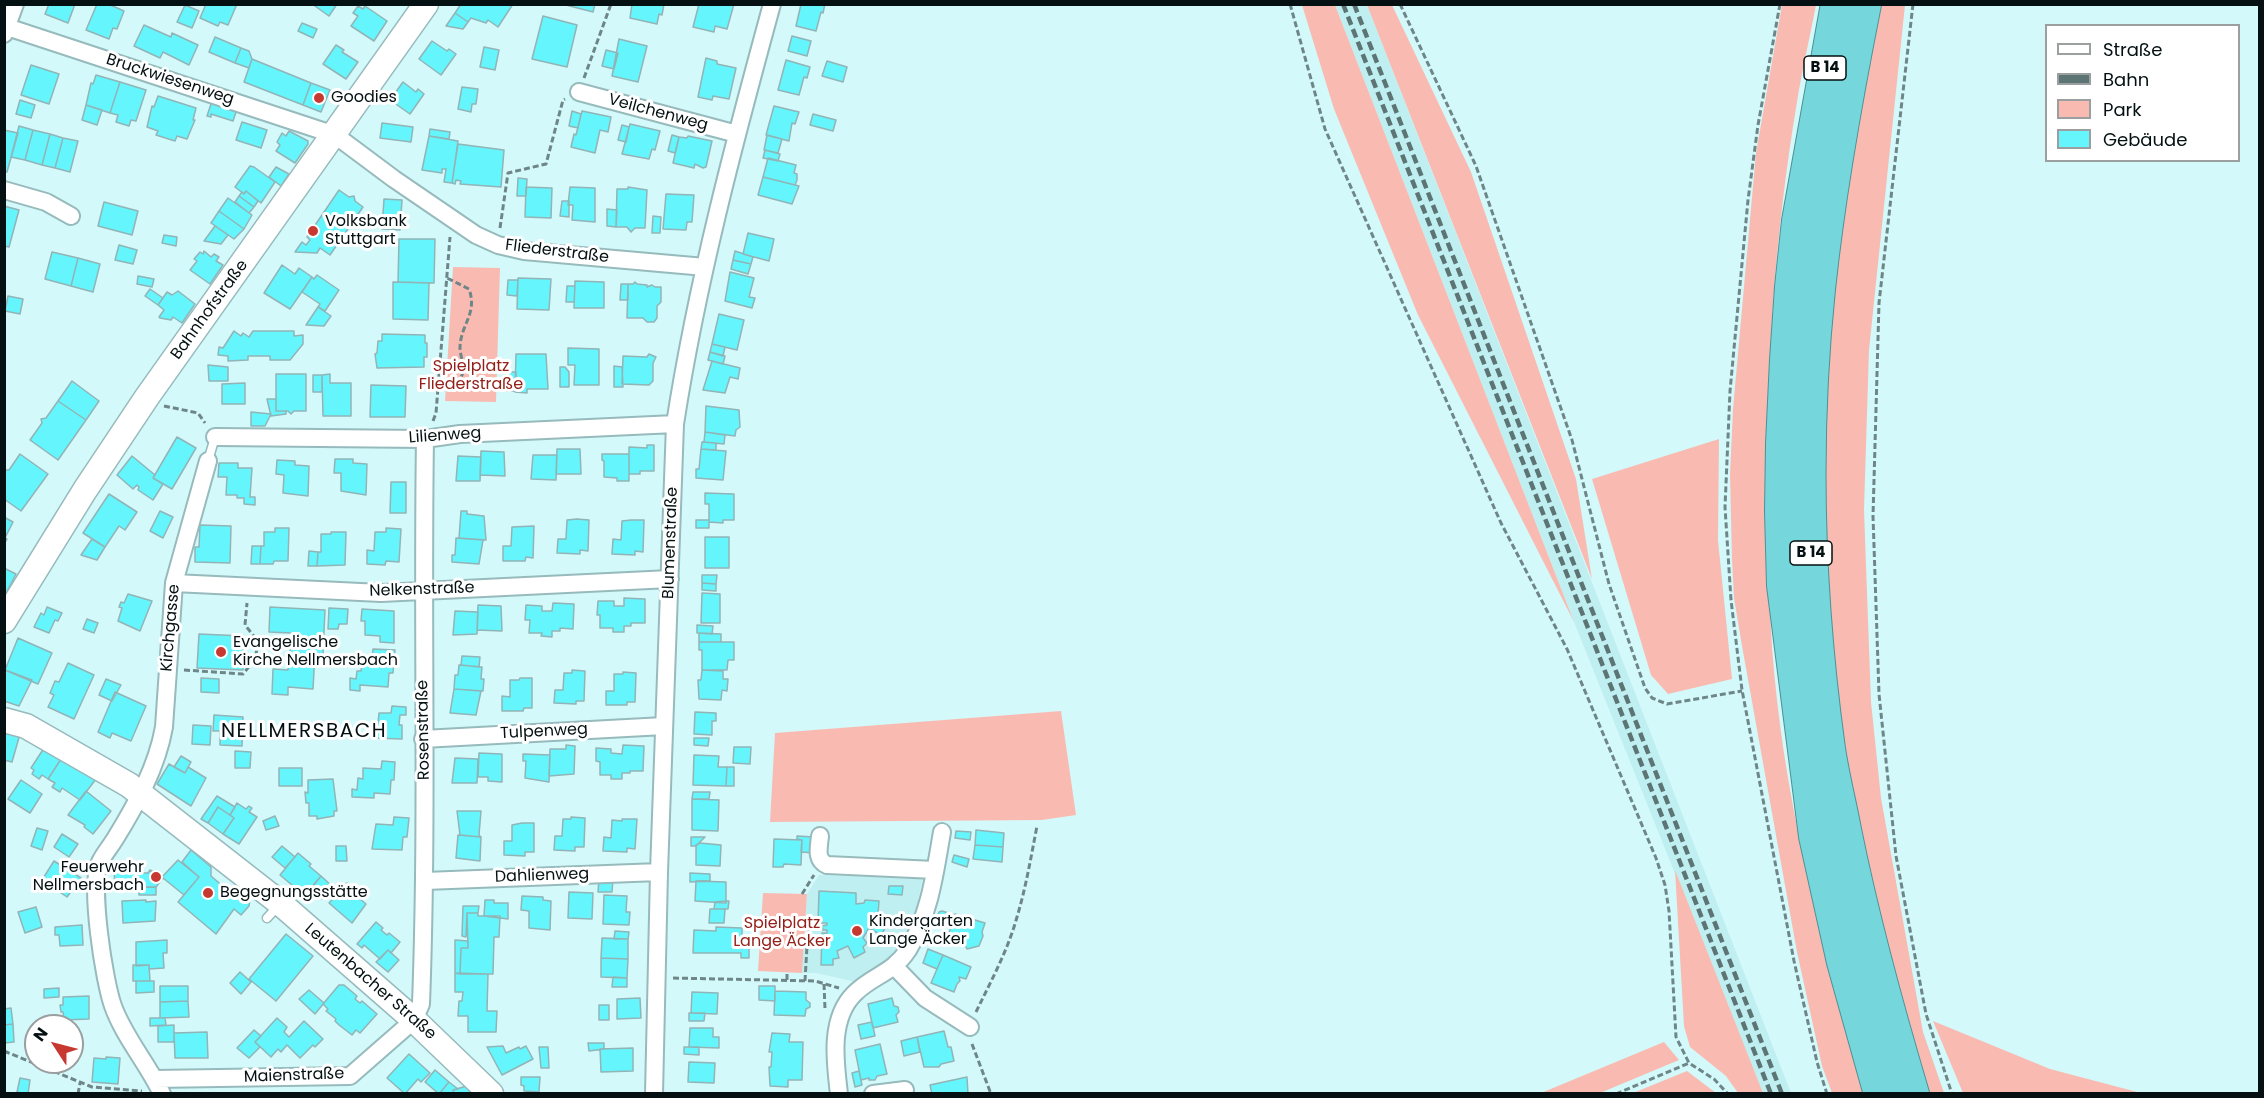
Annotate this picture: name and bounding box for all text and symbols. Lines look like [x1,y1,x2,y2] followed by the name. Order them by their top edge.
[2045,24,2240,162] legend
[2103,37,2162,62] text: Straße
[104,50,236,110] street label: Bruckwiesenweg
[1804,56,1846,80] road number: B 14
[2103,67,2149,92] text: Bahn
[331,88,397,108] place label: Goodies
[606,90,710,136] street label: Veilchenweg
[312,91,326,105] marker: Goodies
[2103,97,2142,122] text: Park
[2103,127,2187,152] text: Gebäude
[325,212,407,250] place label: Volksbank Stuttgart
[306,224,320,238] marker: Volksbank Stuttgart
[504,236,610,268] street label: Fliederstraße
[167,256,253,364] street label: Bahnhofstraße
[419,357,523,395] park label: Spielplatz Fliederstraße
[408,424,482,448] street label: Lilienweg
[659,486,683,600] street label: Blumenstraße
[1790,541,1832,565] road number: B 14
[369,579,475,601] street label: Nelkenstraße
[158,583,184,673] street label: Kirchgasse
[233,633,398,671] place label: Evangelische Kirche Nellmersbach
[214,645,228,659] marker: Evangelische Kirche Nellmersbach
[414,680,434,780] street label: Rosenstraße
[221,720,387,744] district label: NELLMERSBACH
[500,720,588,744] street label: Tulpenweg
[33,858,144,896] place label: Feuerwehr Nellmersbach
[495,865,589,887] street label: Dahlienweg
[149,870,163,884] marker: Feuerwehr Nellmersbach
[220,883,368,903] place label: Begegnungsstätte
[201,886,215,900] marker: Begegnungsstätte
[869,912,973,950] place label: Kindergarten Lange Äcker
[733,914,831,952] park label: Spielplatz Lange Äcker
[300,920,440,1044] street label: Leutenbacher Straße
[850,924,864,938] marker: Kindergarten Lange Äcker
[24,1014,84,1074] north arrow
[28,1023,53,1046] text: N
[243,1065,345,1087] street label: Maienstraße

